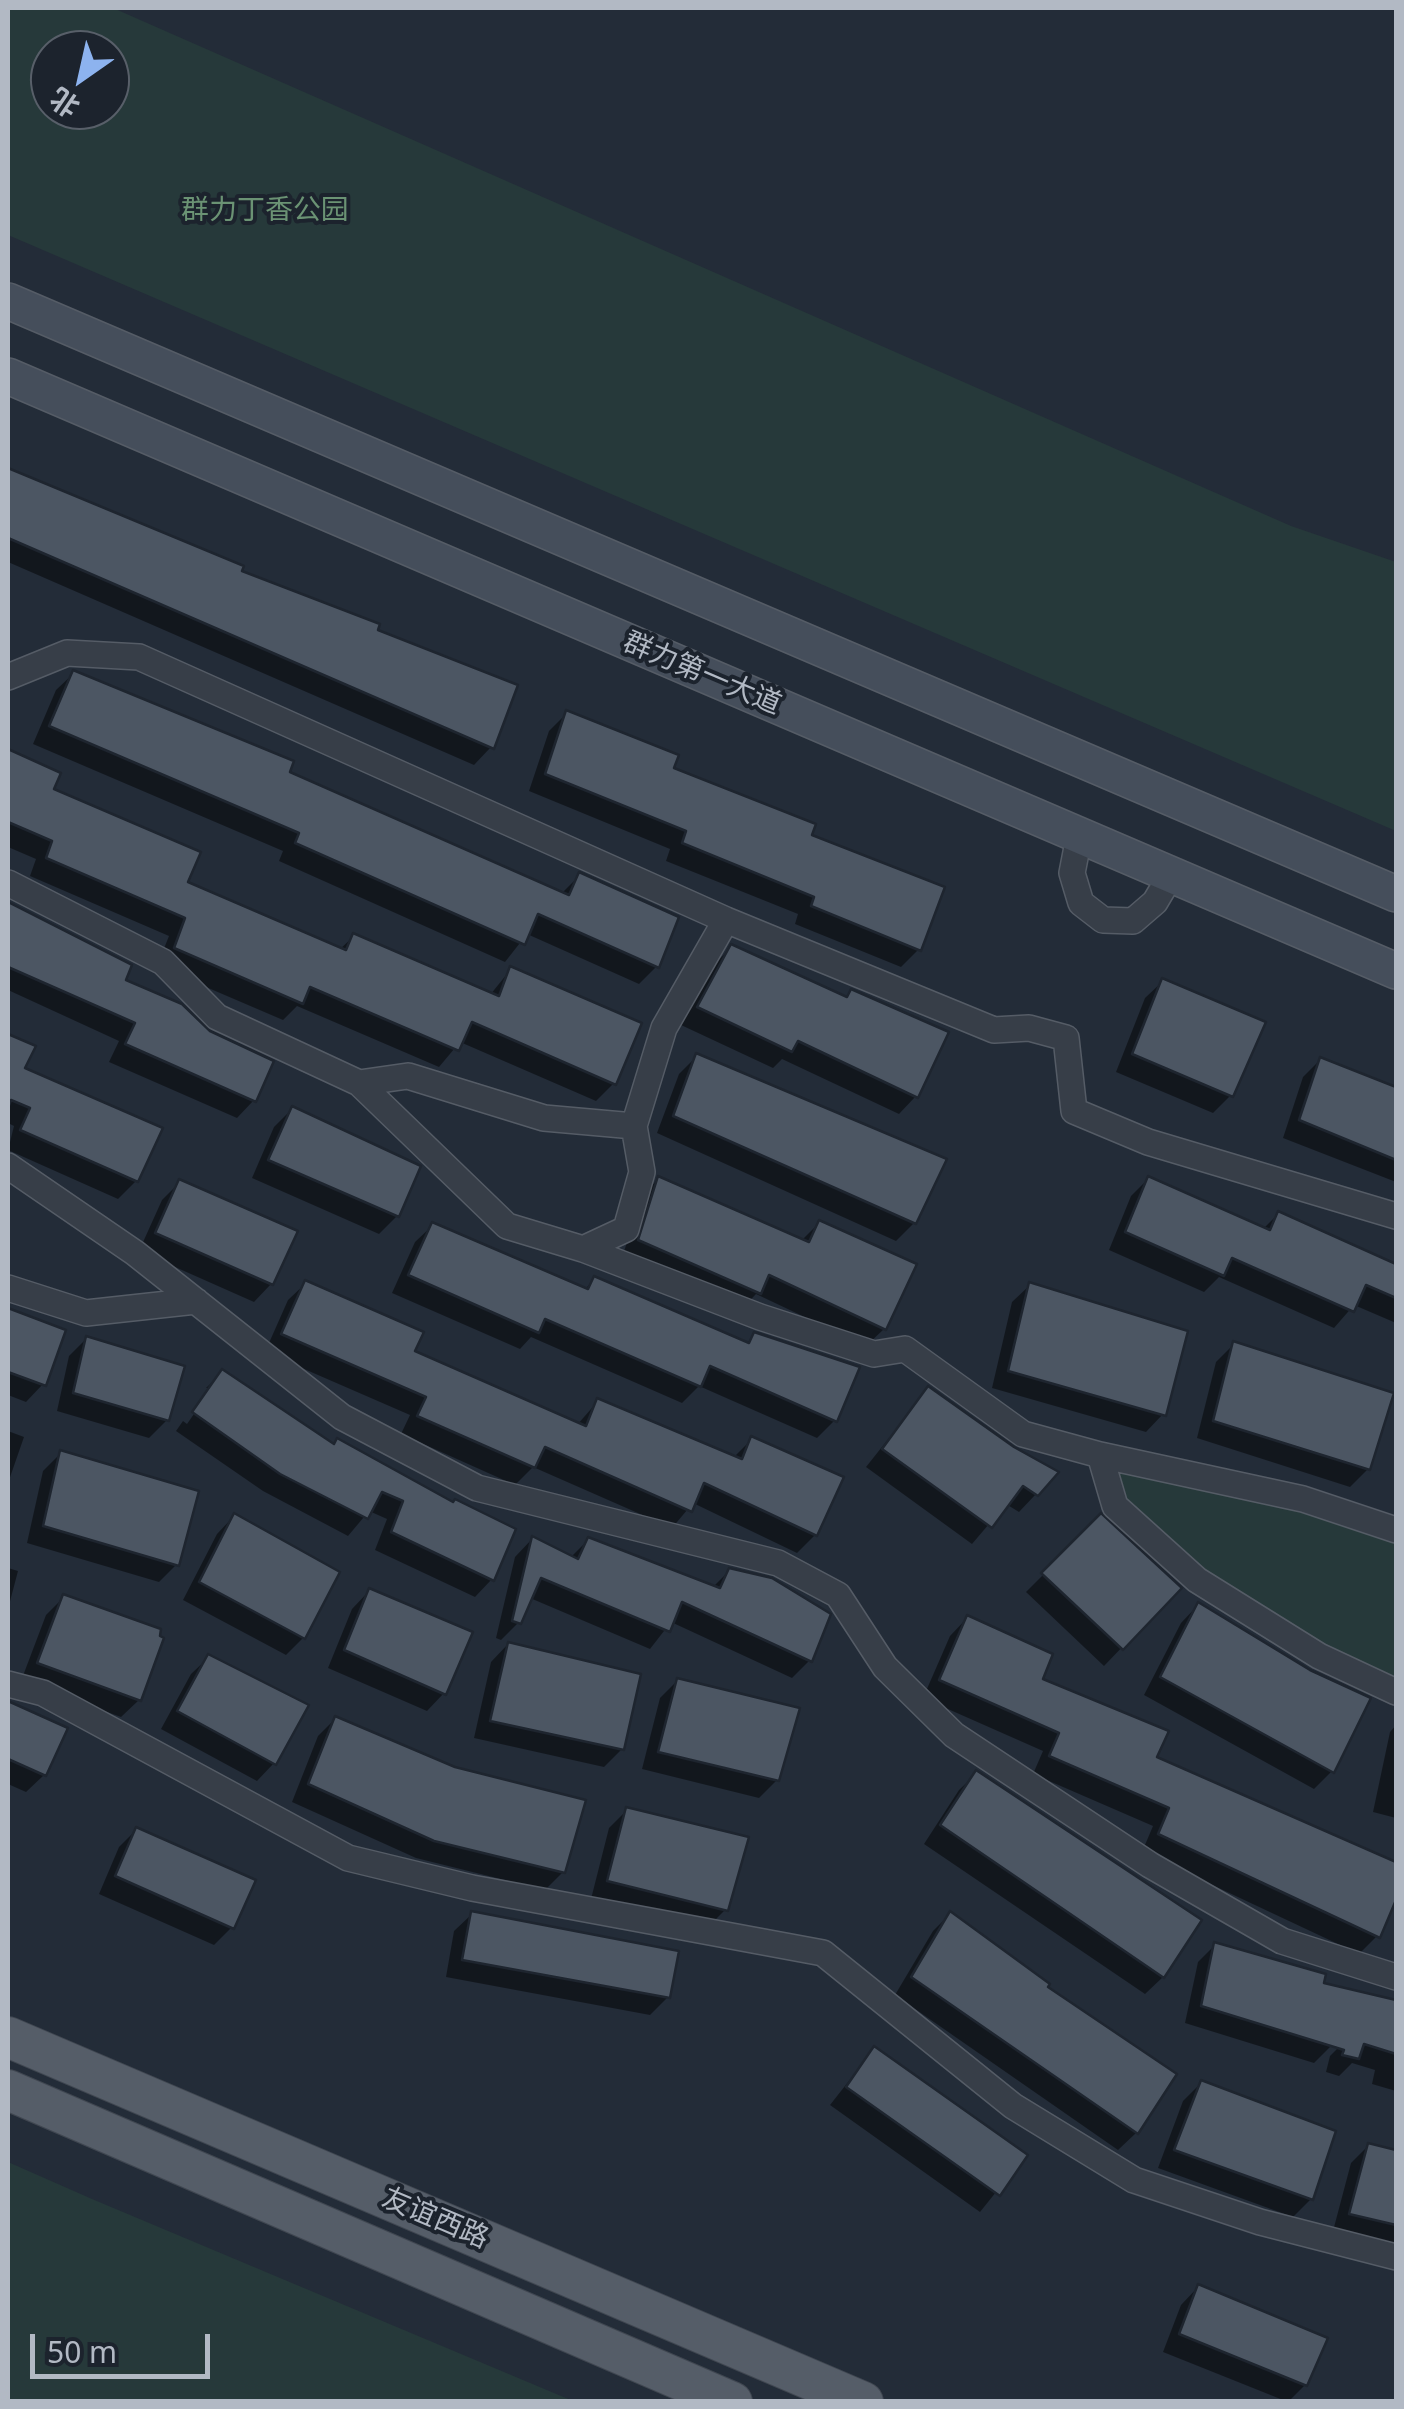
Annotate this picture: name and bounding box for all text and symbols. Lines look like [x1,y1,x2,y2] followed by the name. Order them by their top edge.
[30,30,130,130] north arrow
[42,80,87,127] text: 北
[181,194,349,228] park label: 群力丁香公园
[618,626,786,722] street label: 群力第一大道
[377,2182,493,2256] street label: 友谊西路
[35,2314,215,2376] scale bar
[47,2331,117,2372] text: 50 m

